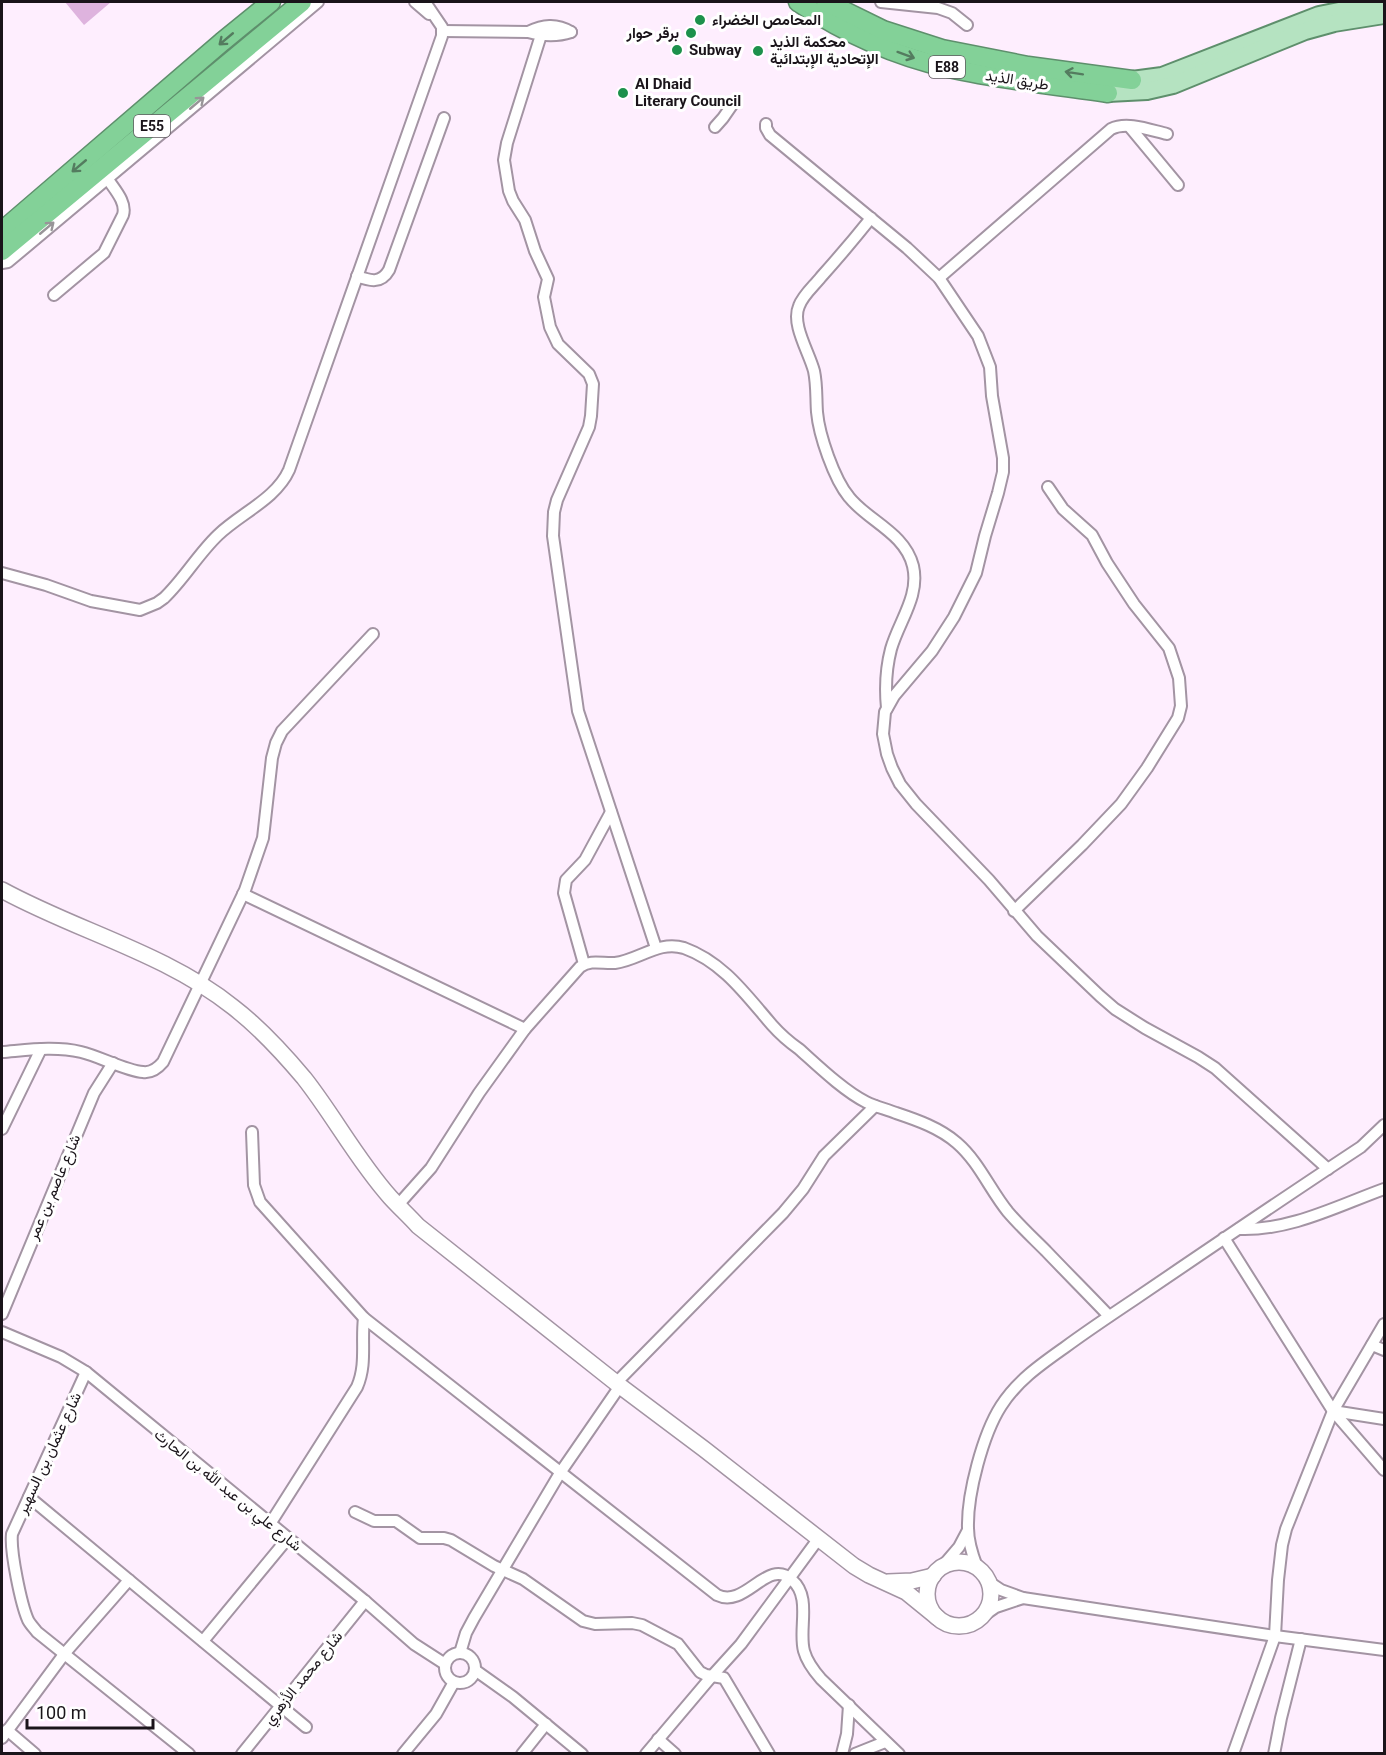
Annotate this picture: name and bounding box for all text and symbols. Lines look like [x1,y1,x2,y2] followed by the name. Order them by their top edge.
[712,11,821,29] place label: المحامص الخضراء
[693,13,707,27] marker: المحامص الخضراء
[626,24,679,42] place label: برقر حوار
[684,26,698,40] marker: برقر حوار
[218,32,234,45] one-way arrow
[770,33,879,69] place label: محكمة الذيد الإتحادية الإبتدائية
[689,41,742,59] place label: Subway
[670,43,684,57] marker: Subway
[751,44,765,58] marker: محكمة الذيد الإتحادية الإبتدائية
[896,51,915,62] one-way arrow
[929,56,965,78] road number: E88
[984,66,1050,95] street label: طريق الذيد
[1065,67,1084,78] one-way arrow
[635,75,741,110] place label: Al Dhaid Literary Council
[616,86,630,100] marker: Al Dhaid Literary Council
[189,96,205,109] one-way arrow
[134,115,170,137] road number: E55
[72,159,87,173] one-way arrow
[39,221,54,235] one-way arrow
[23,1132,86,1244] street label: شارع عاصم بن عمر
[12,1389,87,1518] street label: شارع عثمان بن السهير
[148,1425,305,1558] street label: شارع علي بن عبد الله بن الحارث
[260,1627,349,1731] street label: شارع محمد الأزهري
[27,1692,153,1730] scale bar
[36,1702,87,1723] text: 100 m

